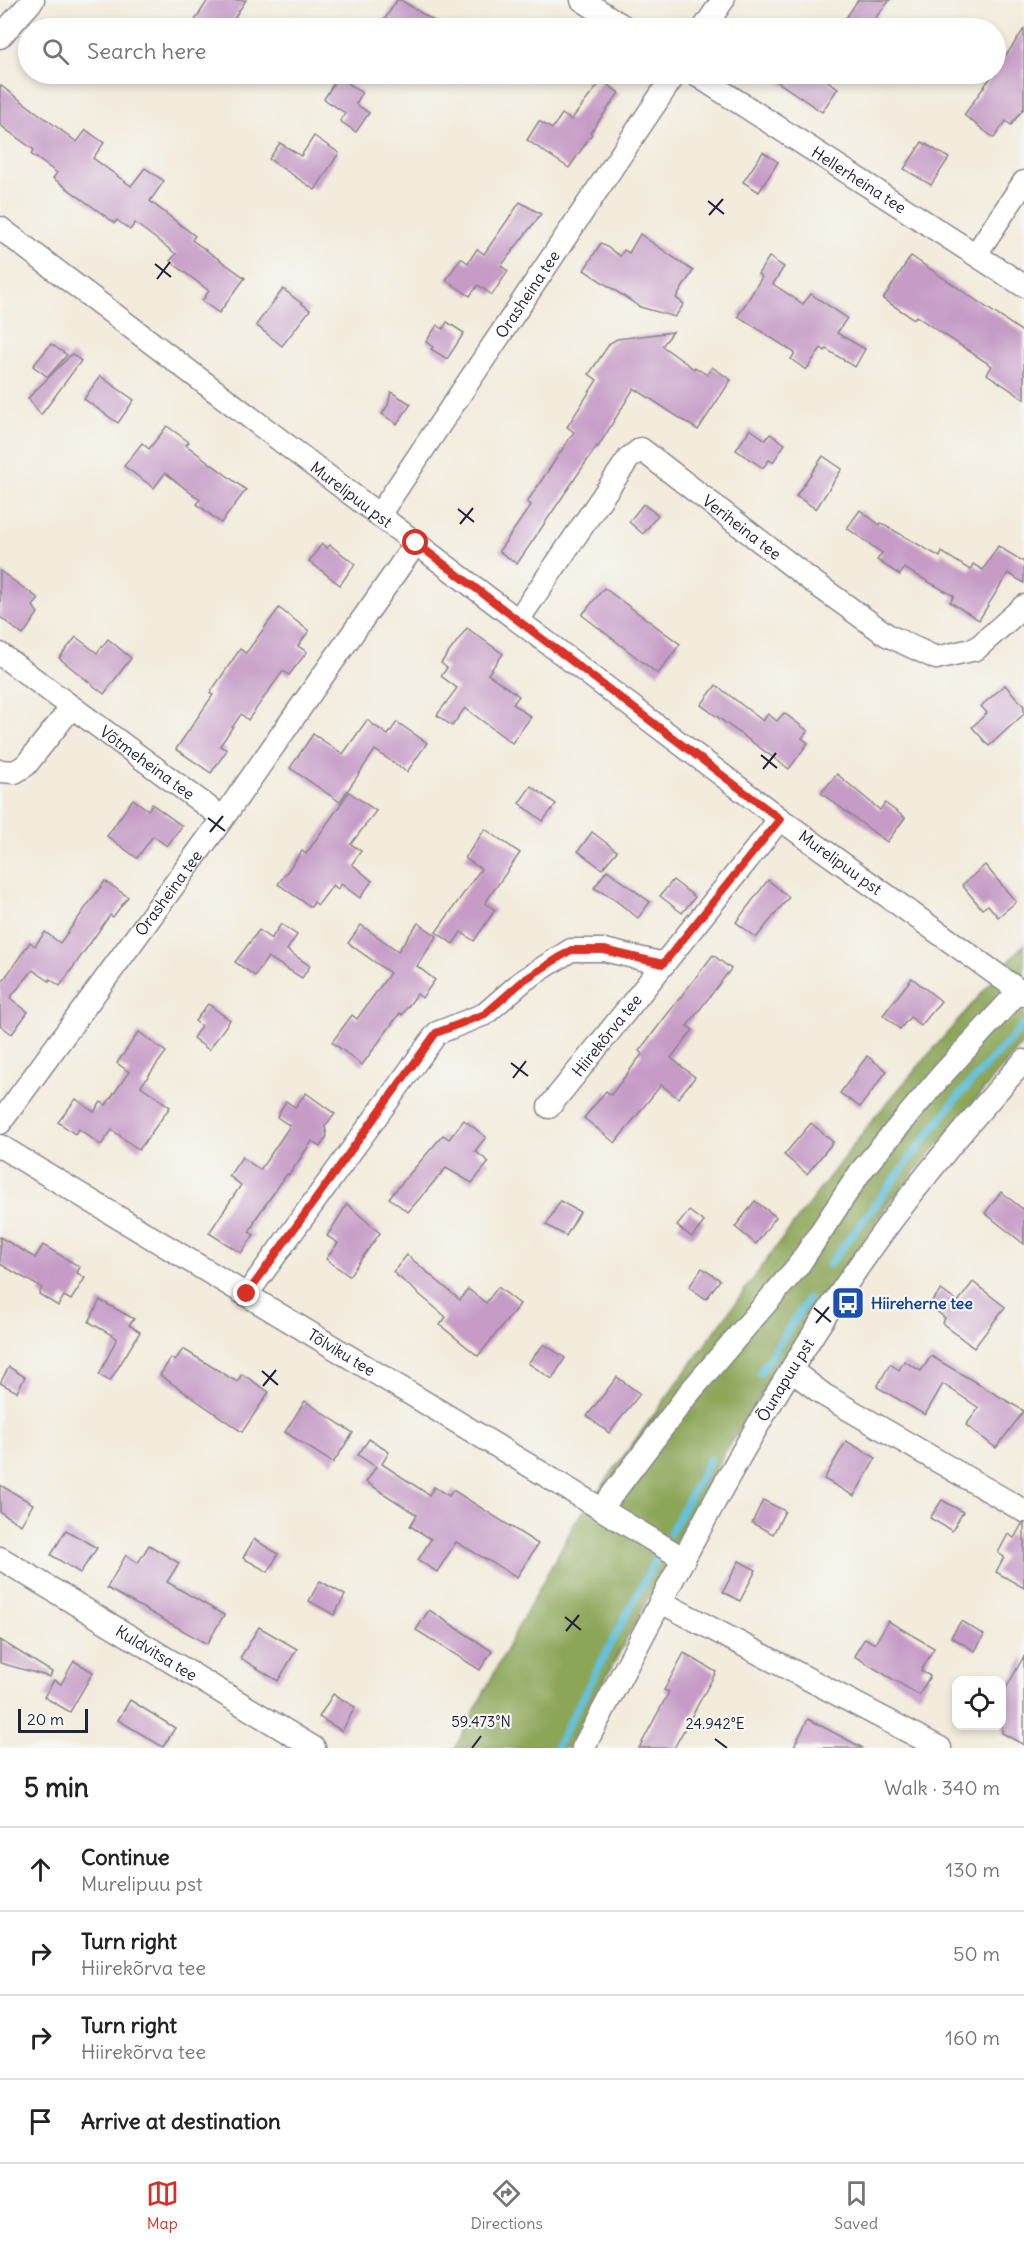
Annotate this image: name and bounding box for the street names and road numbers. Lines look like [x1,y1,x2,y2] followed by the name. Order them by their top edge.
[808,142,910,217] street label: Hellerheina tee
[491,247,564,342] street label: Orasheina tee
[307,457,397,532] street label: Murelipuu pst
[699,490,785,564] street label: Veriheina tee
[96,721,199,804] street label: Võtmeheina tee
[795,826,886,899] street label: Murelipuu pst
[130,846,206,940] street label: Orasheina tee
[567,990,646,1081] street label: Hiirekõrva tee
[304,1324,379,1380] street label: Tõlviku tee
[752,1334,818,1425] street label: Õunapuu pst
[112,1620,201,1685] street label: Kuldvitsa tee

